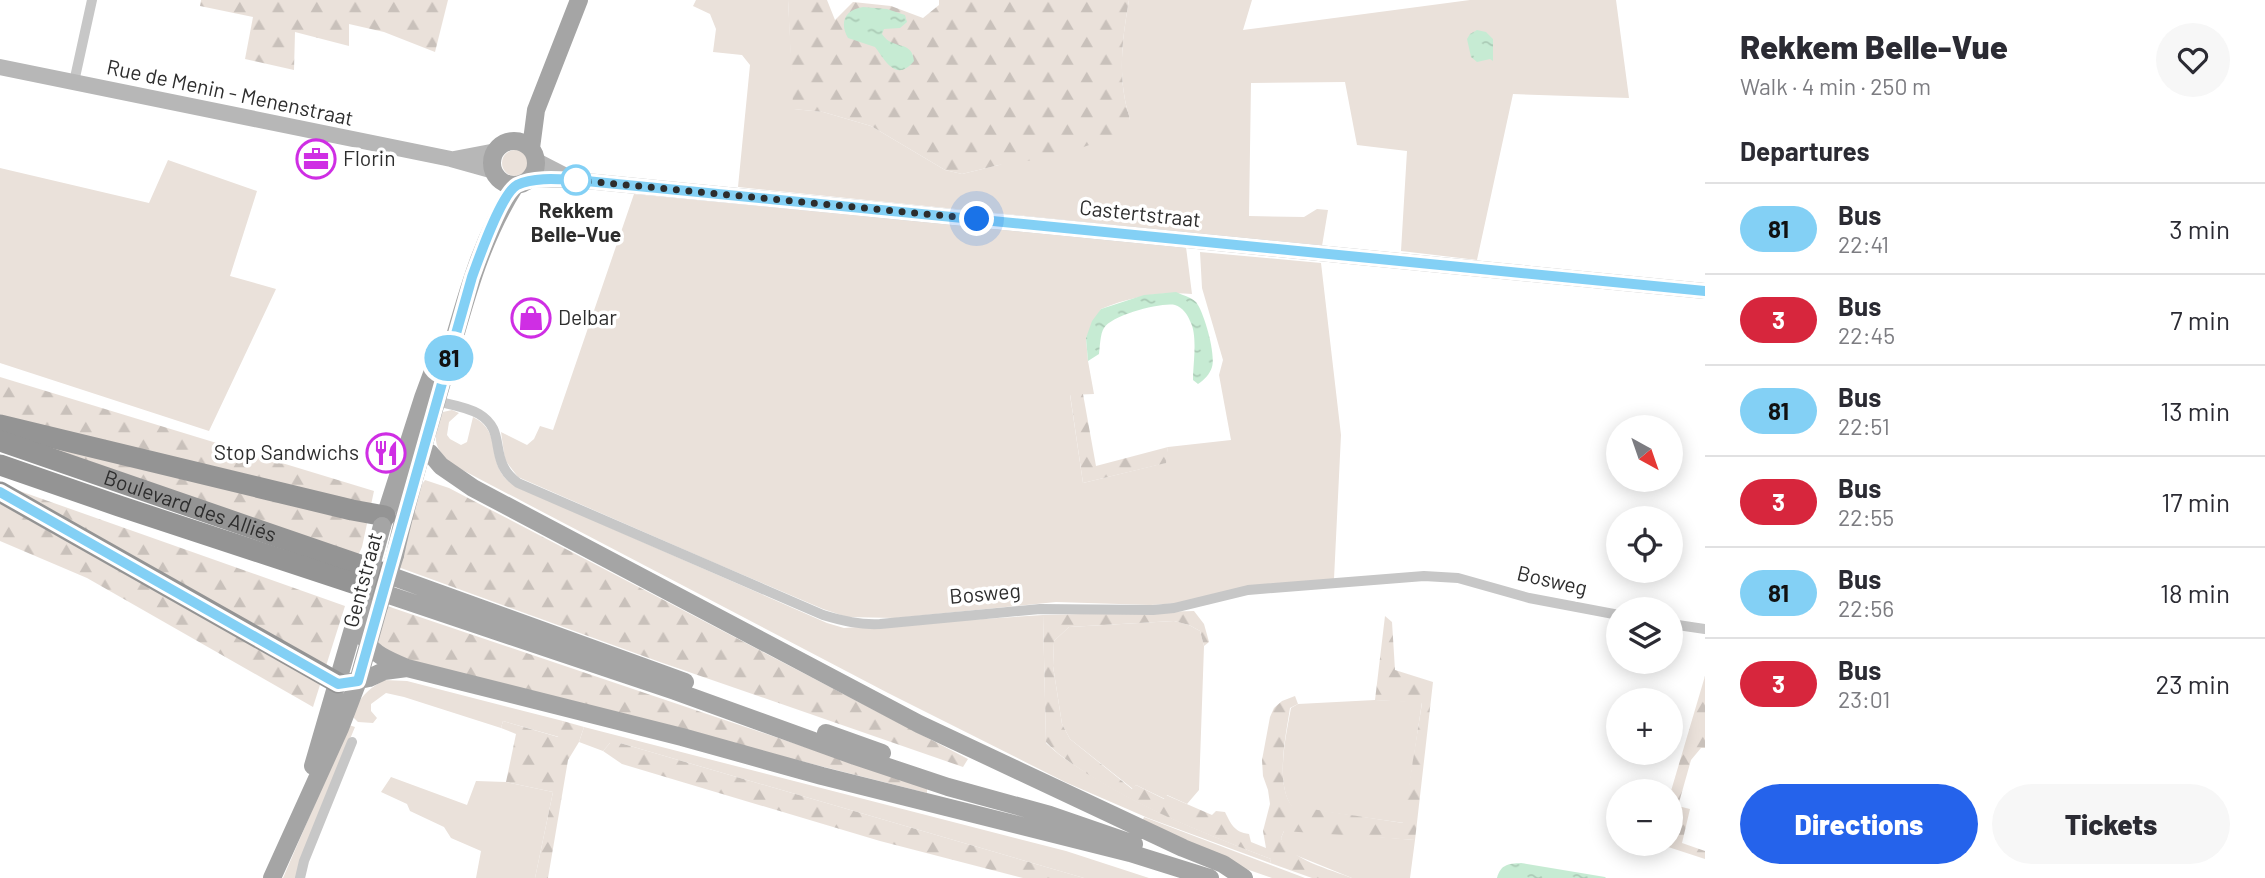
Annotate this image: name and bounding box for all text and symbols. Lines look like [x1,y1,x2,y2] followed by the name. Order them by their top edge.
[2156,23,2230,97] button: heart
[1740,26,2008,66] text: Rekkem Belle-Vue
[105,53,356,130] street label: Rue de Menin - Menenstraat
[1740,72,1931,100] text: Walk · 4 min · 250 m
[1740,135,1870,166] text: Departures
[295,138,337,180] office icon: Florin
[343,145,396,170] place label: Florin
[561,165,591,195] marker: Rekkem Belle-Vue
[1078,194,1202,231] street label: Castertstraat
[531,197,621,246] place label: Rekkem Belle-Vue
[1838,199,1881,230] text: Bus
[959,201,994,236] your location
[2169,213,2230,244] text: 3 min
[1768,214,1789,243] text: 81
[1838,230,1889,258] text: 22:41
[1838,290,1881,321] text: Bus
[510,297,552,339] shop icon: Delbar
[558,304,617,329] place label: Delbar
[2170,304,2230,335] text: 7 min
[1772,305,1785,334] text: 3
[1838,321,1895,349] text: 22:45
[418,335,480,381] line badge: 81
[438,343,460,372] text: 81
[1838,381,1881,412] text: Bus
[2160,395,2230,426] text: 13 min
[1768,396,1789,425] text: 81
[1838,412,1890,440] text: 22:51
[1606,415,1684,492] north arrow
[1606,415,1683,856] map controls
[365,432,407,474] restaurant icon: Stop Sandwichs
[214,439,359,464] place label: Stop Sandwichs
[101,464,280,546] street label: Boulevard des Alliés
[1838,472,1881,503] text: Bus
[2161,486,2230,517] text: 17 min
[1772,487,1785,516] text: 3
[1838,503,1894,531] text: 22:55
[1606,506,1683,583] button: locate
[337,529,386,630] street label: Gentstraat
[1515,559,1590,600] street label: Bosweg
[1838,563,1881,594] text: Bus
[948,577,1021,608] street label: Bosweg
[2160,577,2230,608] text: 18 min
[1768,578,1789,607] text: 81
[1838,594,1894,622] text: 22:56
[1606,597,1683,674] button: layers
[1838,654,1881,685] text: Bus
[2155,668,2230,699] text: 23 min
[1772,669,1785,698] text: 3
[1838,685,1890,713] text: 23:01
[1606,688,1683,765] button: +
[1606,779,1683,856] button: −
[1740,784,1978,864] button: Directions
[1992,784,2230,864] button: Tickets

